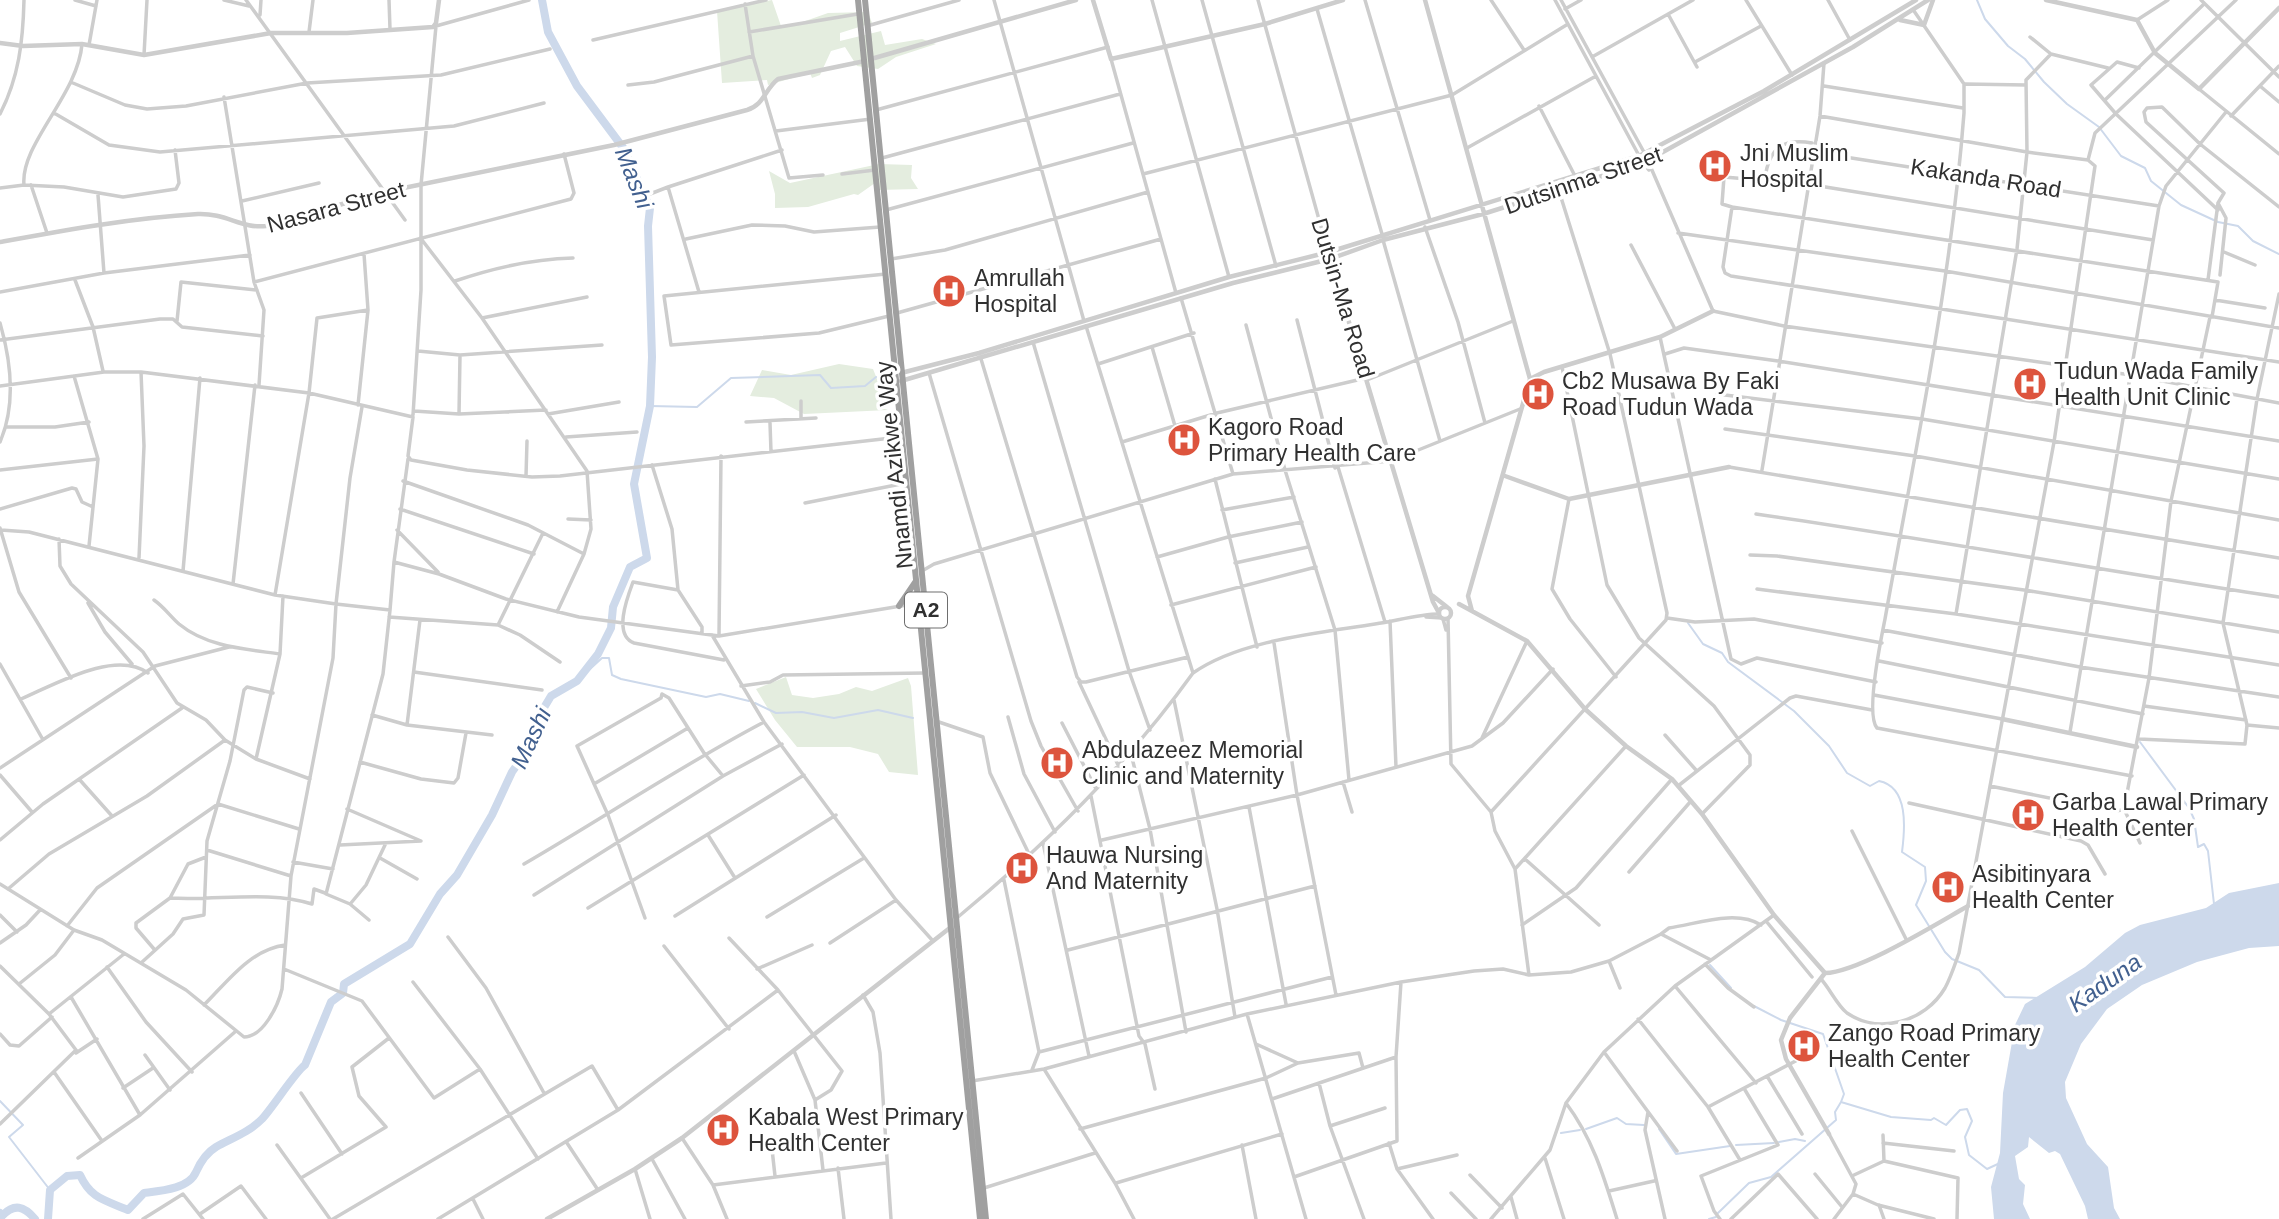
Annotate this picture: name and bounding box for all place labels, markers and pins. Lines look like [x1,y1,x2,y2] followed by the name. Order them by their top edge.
[1740,140,1849,192] place label: Jni Muslim Hospital
[1696,147,1734,185] hospital icon: Jni Muslim Hospital
[974,265,1065,317] place label: Amrullah Hospital
[930,272,968,310] hospital icon: Amrullah Hospital
[2054,358,2259,410] place label: Tudun Wada Family Health Unit Clinic
[2011,365,2049,403] hospital icon: Tudun Wada Family Health Unit Clinic
[1562,368,1779,420] place label: Cb2 Musawa By Faki Road Tudun Wada
[1519,375,1557,413] hospital icon: Cb2 Musawa By Faki Road Tudun Wada
[1208,414,1416,466] place label: Kagoro Road Primary Health Care
[1165,421,1203,459] hospital icon: Kagoro Road Primary Health Care
[1082,737,1303,789] place label: Abdulazeez Memorial Clinic and Maternity
[1038,744,1076,782] hospital icon: Abdulazeez Memorial Clinic and Maternity
[2052,789,2269,841] place label: Garba Lawal Primary Health Center
[2009,796,2047,834] hospital icon: Garba Lawal Primary Health Center
[1046,842,1203,894] place label: Hauwa Nursing And Maternity
[1003,849,1041,887] hospital icon: Hauwa Nursing And Maternity
[1972,861,2114,913] place label: Asibitinyara Health Center
[1929,868,1967,906] hospital icon: Asibitinyara Health Center
[1828,1020,2041,1072] place label: Zango Road Primary Health Center
[1785,1027,1823,1065] hospital icon: Zango Road Primary Health Center
[748,1104,964,1156] place label: Kabala West Primary Health Center
[704,1111,742,1149] hospital icon: Kabala West Primary Health Center

